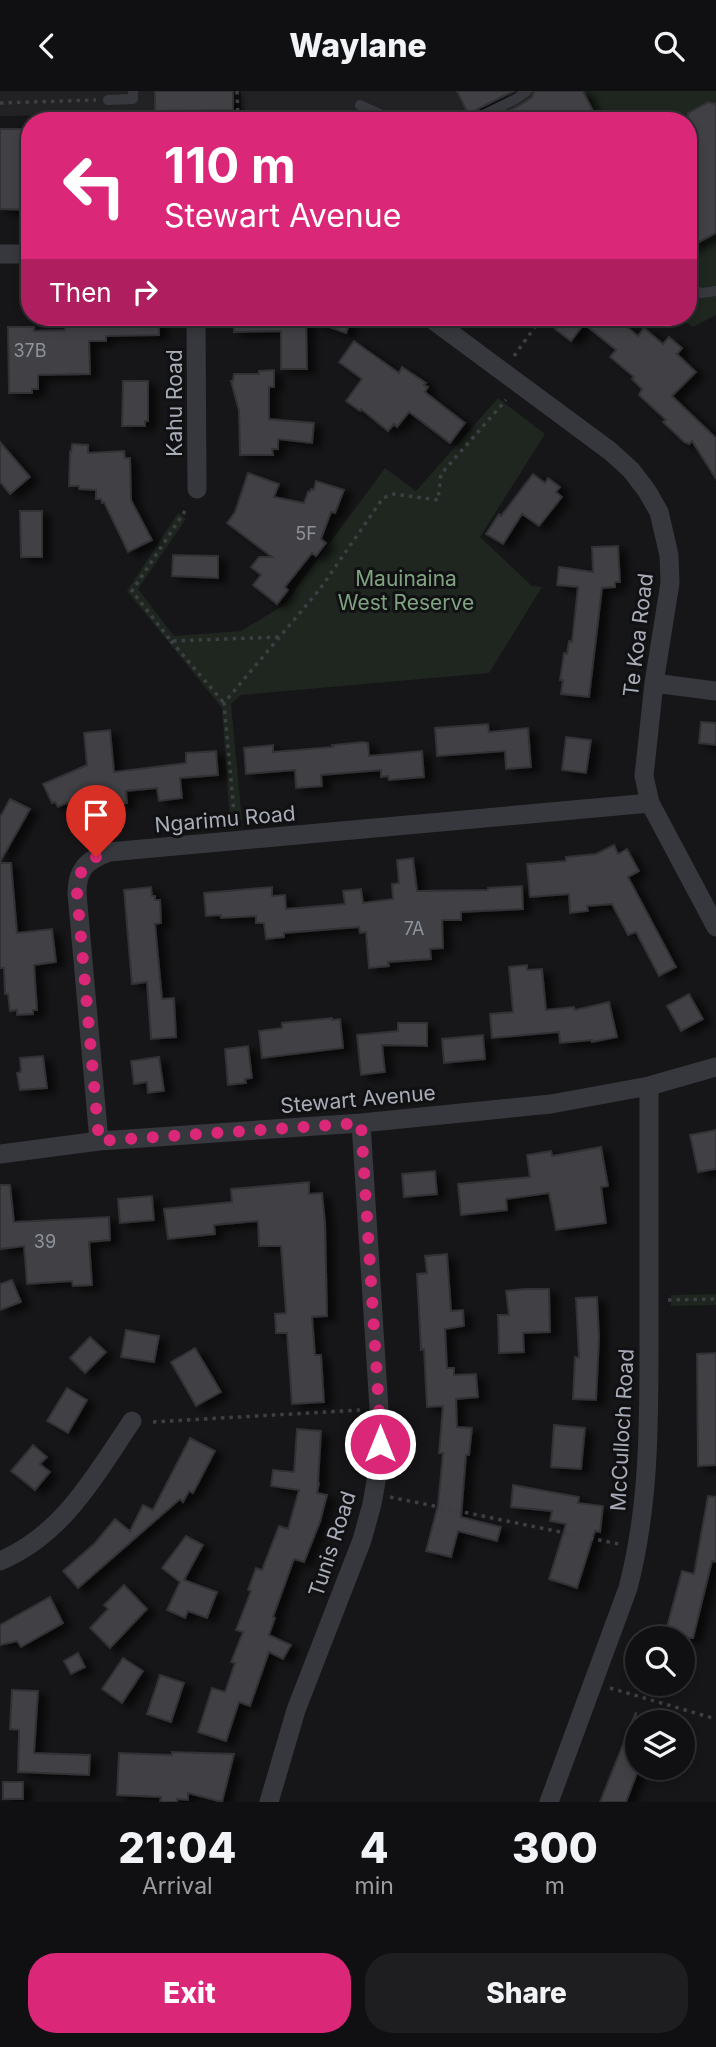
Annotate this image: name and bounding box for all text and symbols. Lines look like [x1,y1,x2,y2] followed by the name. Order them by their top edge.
[289,26,427,65] text: Waylane
[28,27,66,65] icon: back
[650,27,688,65] icon: search
[164,136,296,195] text: 110 m
[49,140,140,231] icon: left
[164,196,401,235] text: Stewart Avenue
[126,273,164,311] icon: right
[49,277,112,308] text: Then
[13,340,47,361] house number: 37B
[162,349,187,457] street label: Kahu Road
[295,523,317,544] house number: 5F
[338,566,474,615] park label: Mauinaina West Reserve
[618,572,658,698] street label: Te Koa Road
[66,785,126,857] pin
[77,796,115,834] icon: arrive
[154,800,296,838] street label: Ngarimu Road
[404,918,424,939] house number: 7A
[279,1080,437,1118] street label: Stewart Avenue
[34,1231,56,1252] house number: 39
[605,1348,639,1512] street label: McCulloch Road
[343,1407,417,1481] position arrow
[303,1488,361,1600] street label: Tunis Road
[625,1626,695,1780] map controls
[625,1626,695,1696] button: search
[625,1710,695,1780] button: layers
[118,1822,236,1873] text: 21:04
[360,1822,389,1873] text: 4
[512,1822,598,1873] text: 300
[142,1872,213,1900] text: Arrival
[355,1872,394,1900] text: min
[545,1872,565,1900] text: m
[28,1953,351,2033] button: Exit
[365,1953,688,2033] button: Share

